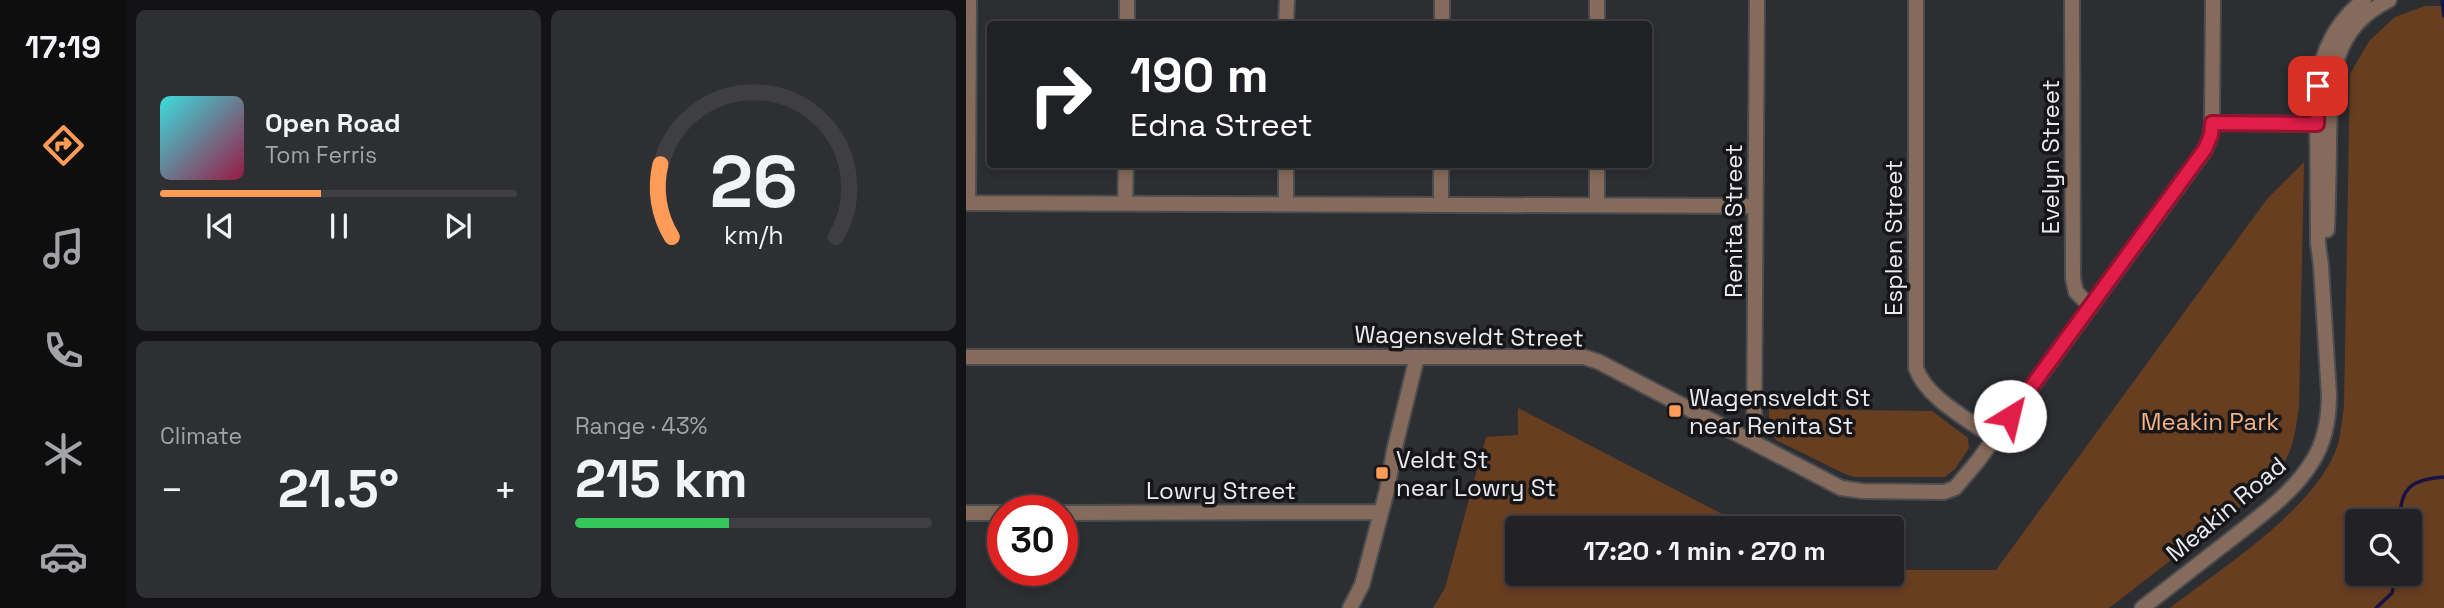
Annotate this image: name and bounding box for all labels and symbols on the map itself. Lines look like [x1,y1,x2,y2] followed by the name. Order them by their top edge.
[2288,56,2348,116] pin
[2035,80,2066,234] street label: Evelyn Street
[1718,144,1749,298] street label: Renita Street
[1878,160,1909,316] street label: Esplen Street
[1354,319,1584,353] street label: Wagensveldt Street
[1973,379,2047,453] position arrow
[1689,382,1871,441] place label: Wagensveldt St near Renita St
[1667,403,1683,419] marker: Wagensveldt St near Renita St
[2141,406,2279,437] park label: Meakin Park
[1396,444,1556,503] place label: Veldt St near Lowry St
[2160,450,2292,568] street label: Meakin Road
[1374,465,1390,481] marker: Veldt St near Lowry St
[1146,475,1296,506] street label: Lowry Street
[987,495,1078,586] speed limit sign: 30

